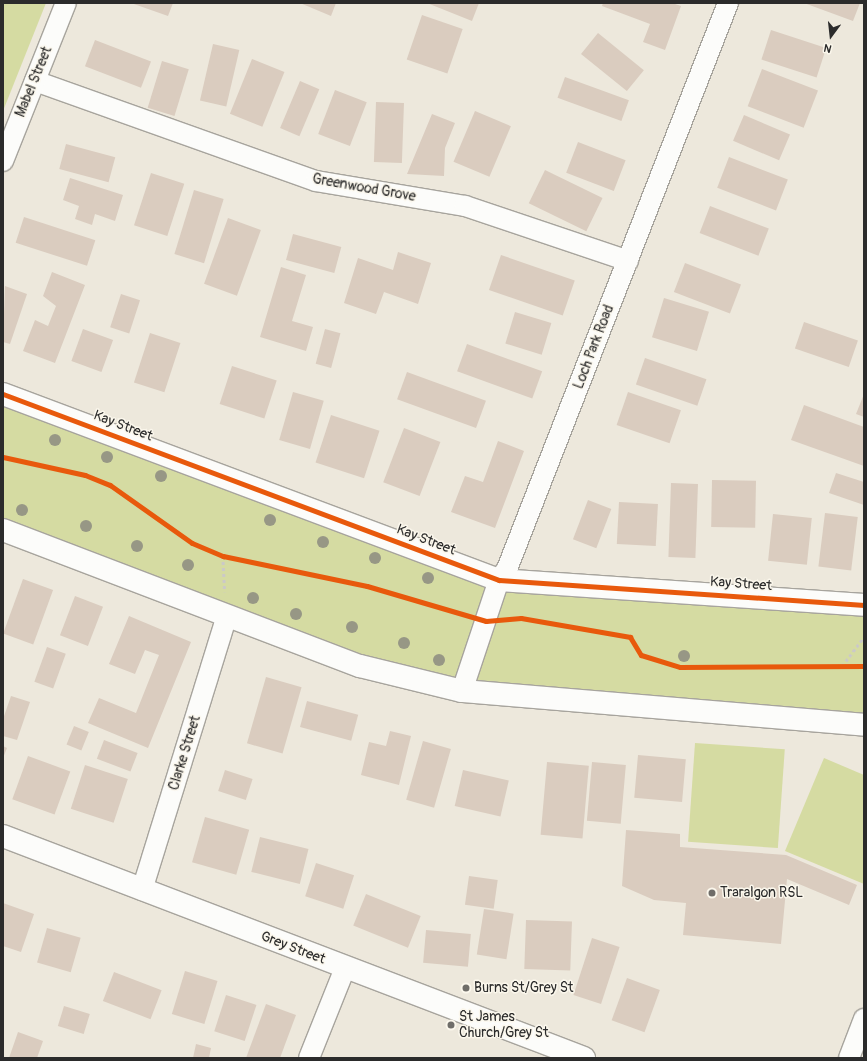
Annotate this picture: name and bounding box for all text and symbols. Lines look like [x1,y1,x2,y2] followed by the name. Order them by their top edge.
[811,16,851,56] north arrow
[822,41,833,55] text: N
[12,44,56,120] street label: Mabel Street
[311,171,417,205] street label: Greenwood Grove
[570,303,618,391] street label: Loch Park Road
[91,407,155,445] street label: Kay Street
[394,521,458,559] street label: Kay Street
[710,573,772,595] street label: Kay Street
[166,714,204,792] street label: Clarke Street
[720,885,803,901] place label: Traralgon RSL
[707,888,717,898] marker: Traralgon RSL
[258,928,328,968] street label: Grey Street
[474,980,573,996] place label: Burns St/Grey St
[461,983,471,993] marker: Burns St/Grey St
[459,1009,549,1042] place label: St James Church/Grey St
[446,1020,456,1030] marker: St James Church/Grey St

